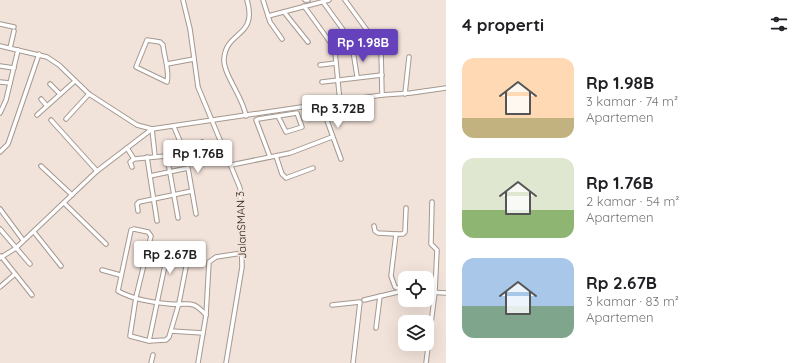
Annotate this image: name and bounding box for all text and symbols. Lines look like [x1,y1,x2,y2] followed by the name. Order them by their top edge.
[768,13,790,35] icon: filters
[462,14,544,35] text: 4 properti
[322,29,404,63] pin: Rp 1.98B
[337,34,389,50] text: Rp 1.98B
[586,72,654,93] text: Rp 1.98B
[494,74,542,122] icon: home
[586,93,678,109] text: 3 kamar · 74 m²
[297,95,379,129] pin: Rp 3.72B
[311,100,365,116] text: Rp 3.72B
[586,109,654,125] text: Apartemen
[157,140,239,174] pin: Rp 1.76B
[172,145,224,161] text: Rp 1.76B
[586,172,653,193] text: Rp 1.76B
[494,174,542,222] icon: home
[233,191,249,259] street label: JalanSMAN 3
[586,193,679,209] text: 2 kamar · 54 m²
[586,209,654,225] text: Apartemen
[129,241,211,275] pin: Rp 2.67B
[143,246,197,262] text: Rp 2.67B
[398,271,434,351] map controls
[398,271,434,307] button: locate
[586,272,657,293] text: Rp 2.67B
[494,274,542,322] icon: home
[586,293,679,309] text: 3 kamar · 83 m²
[586,309,654,325] text: Apartemen
[398,315,434,351] button: layers

